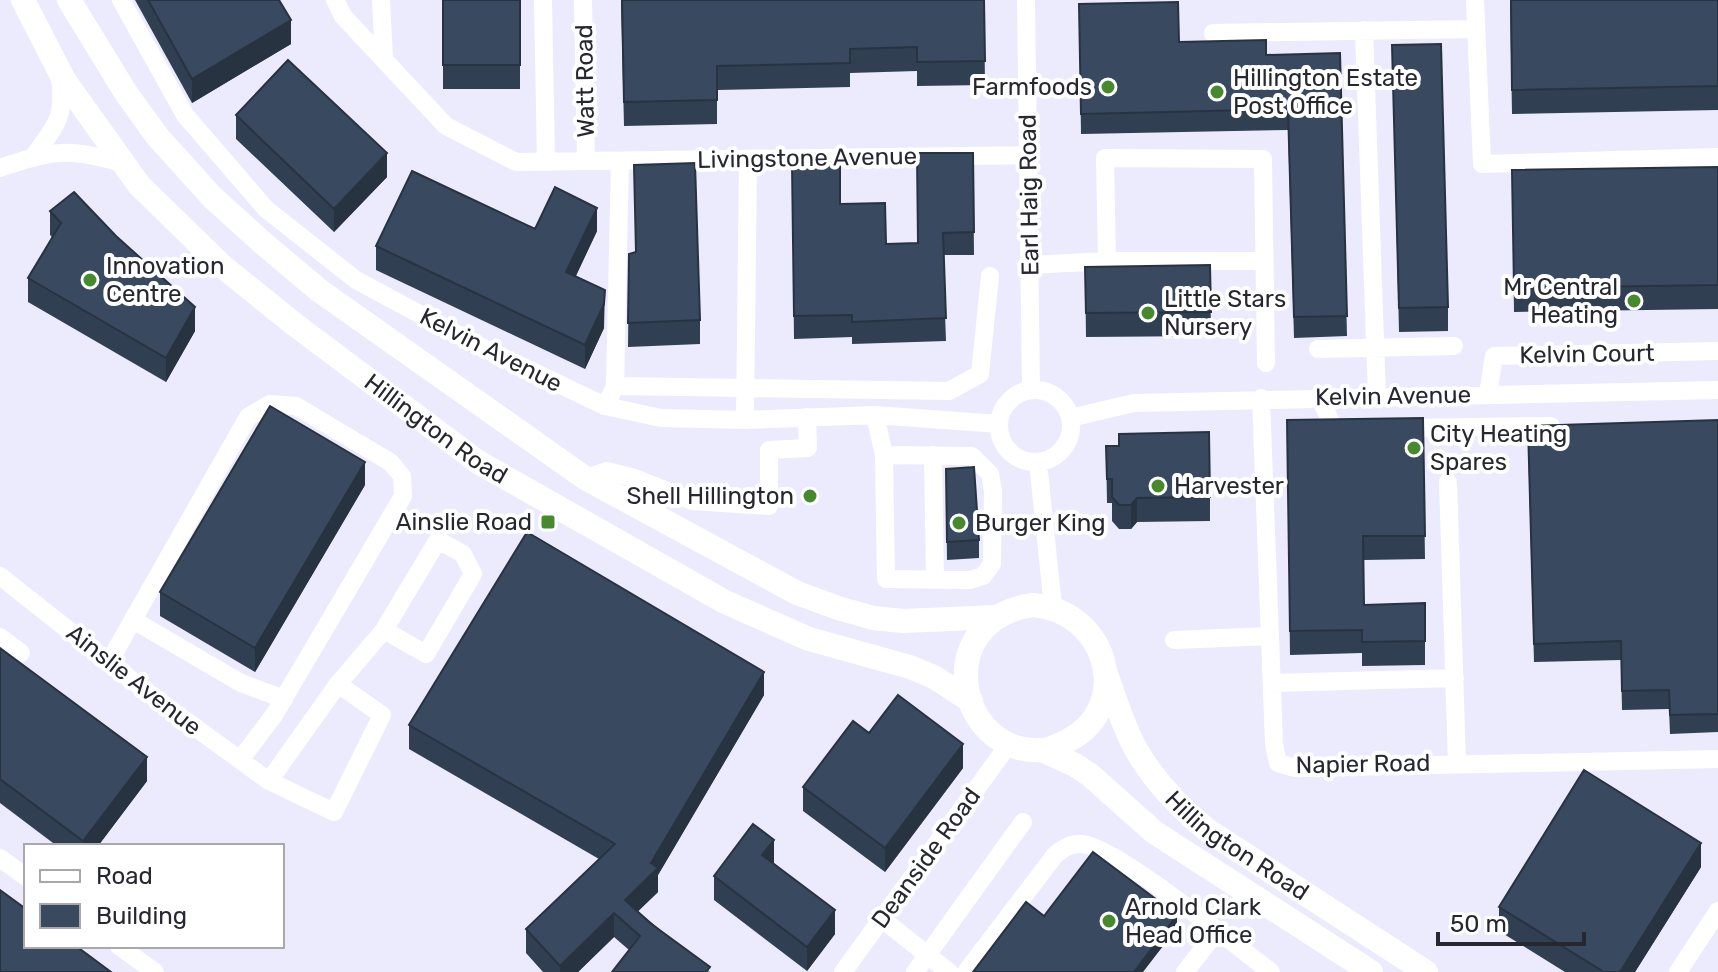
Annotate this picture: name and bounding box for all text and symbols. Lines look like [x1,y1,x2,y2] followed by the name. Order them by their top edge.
[570,24,600,138] street label: Watt Road
[1233,64,1418,120] place label: Hillington Estate Post Office
[972,73,1092,101] place label: Farmfoods
[1099,78,1117,96] marker: Farmfoods
[1208,83,1226,101] marker: Hillington Estate Post Office
[1014,114,1044,276] street label: Earl Haig Road
[697,142,917,174] street label: Livingstone Avenue
[106,252,224,308] place label: Innovation Centre
[81,271,99,289] marker: Innovation Centre
[1503,273,1618,329] place label: Mr Central Heating
[1164,285,1286,341] place label: Little Stars Nursery
[1625,292,1643,310] marker: Mr Central Heating
[415,302,567,398] street label: Kelvin Avenue
[1139,304,1157,322] marker: Little Stars Nursery
[1519,339,1655,369] street label: Kelvin Court
[359,368,512,490] street label: Hillington Road
[1315,381,1471,411] street label: Kelvin Avenue
[1430,420,1567,476] place label: City Heating Spares
[1405,439,1423,457] marker: City Heating Spares
[1174,472,1284,500] place label: Harvester
[1149,477,1167,495] marker: Harvester
[626,482,794,510] place label: Shell Hillington
[801,487,819,505] marker: Shell Hillington
[395,508,532,536] place label: Ainslie Road
[975,509,1106,537] place label: Burger King
[539,513,557,531] marker: Ainslie Road
[950,514,968,532] marker: Burger King
[61,619,207,741] street label: Ainslie Avenue
[1295,749,1431,779] street label: Napier Road
[866,783,986,933] street label: Deanside Road
[1159,785,1314,906] street label: Hillington Road
[24,844,284,948] legend
[96,862,153,890] text: Road
[1125,893,1262,949] place label: Arnold Clark Head Office
[1438,896,1584,946] scale bar
[96,902,187,930] text: Building
[1450,910,1507,938] text: 50 m
[1100,912,1118,930] marker: Arnold Clark Head Office

